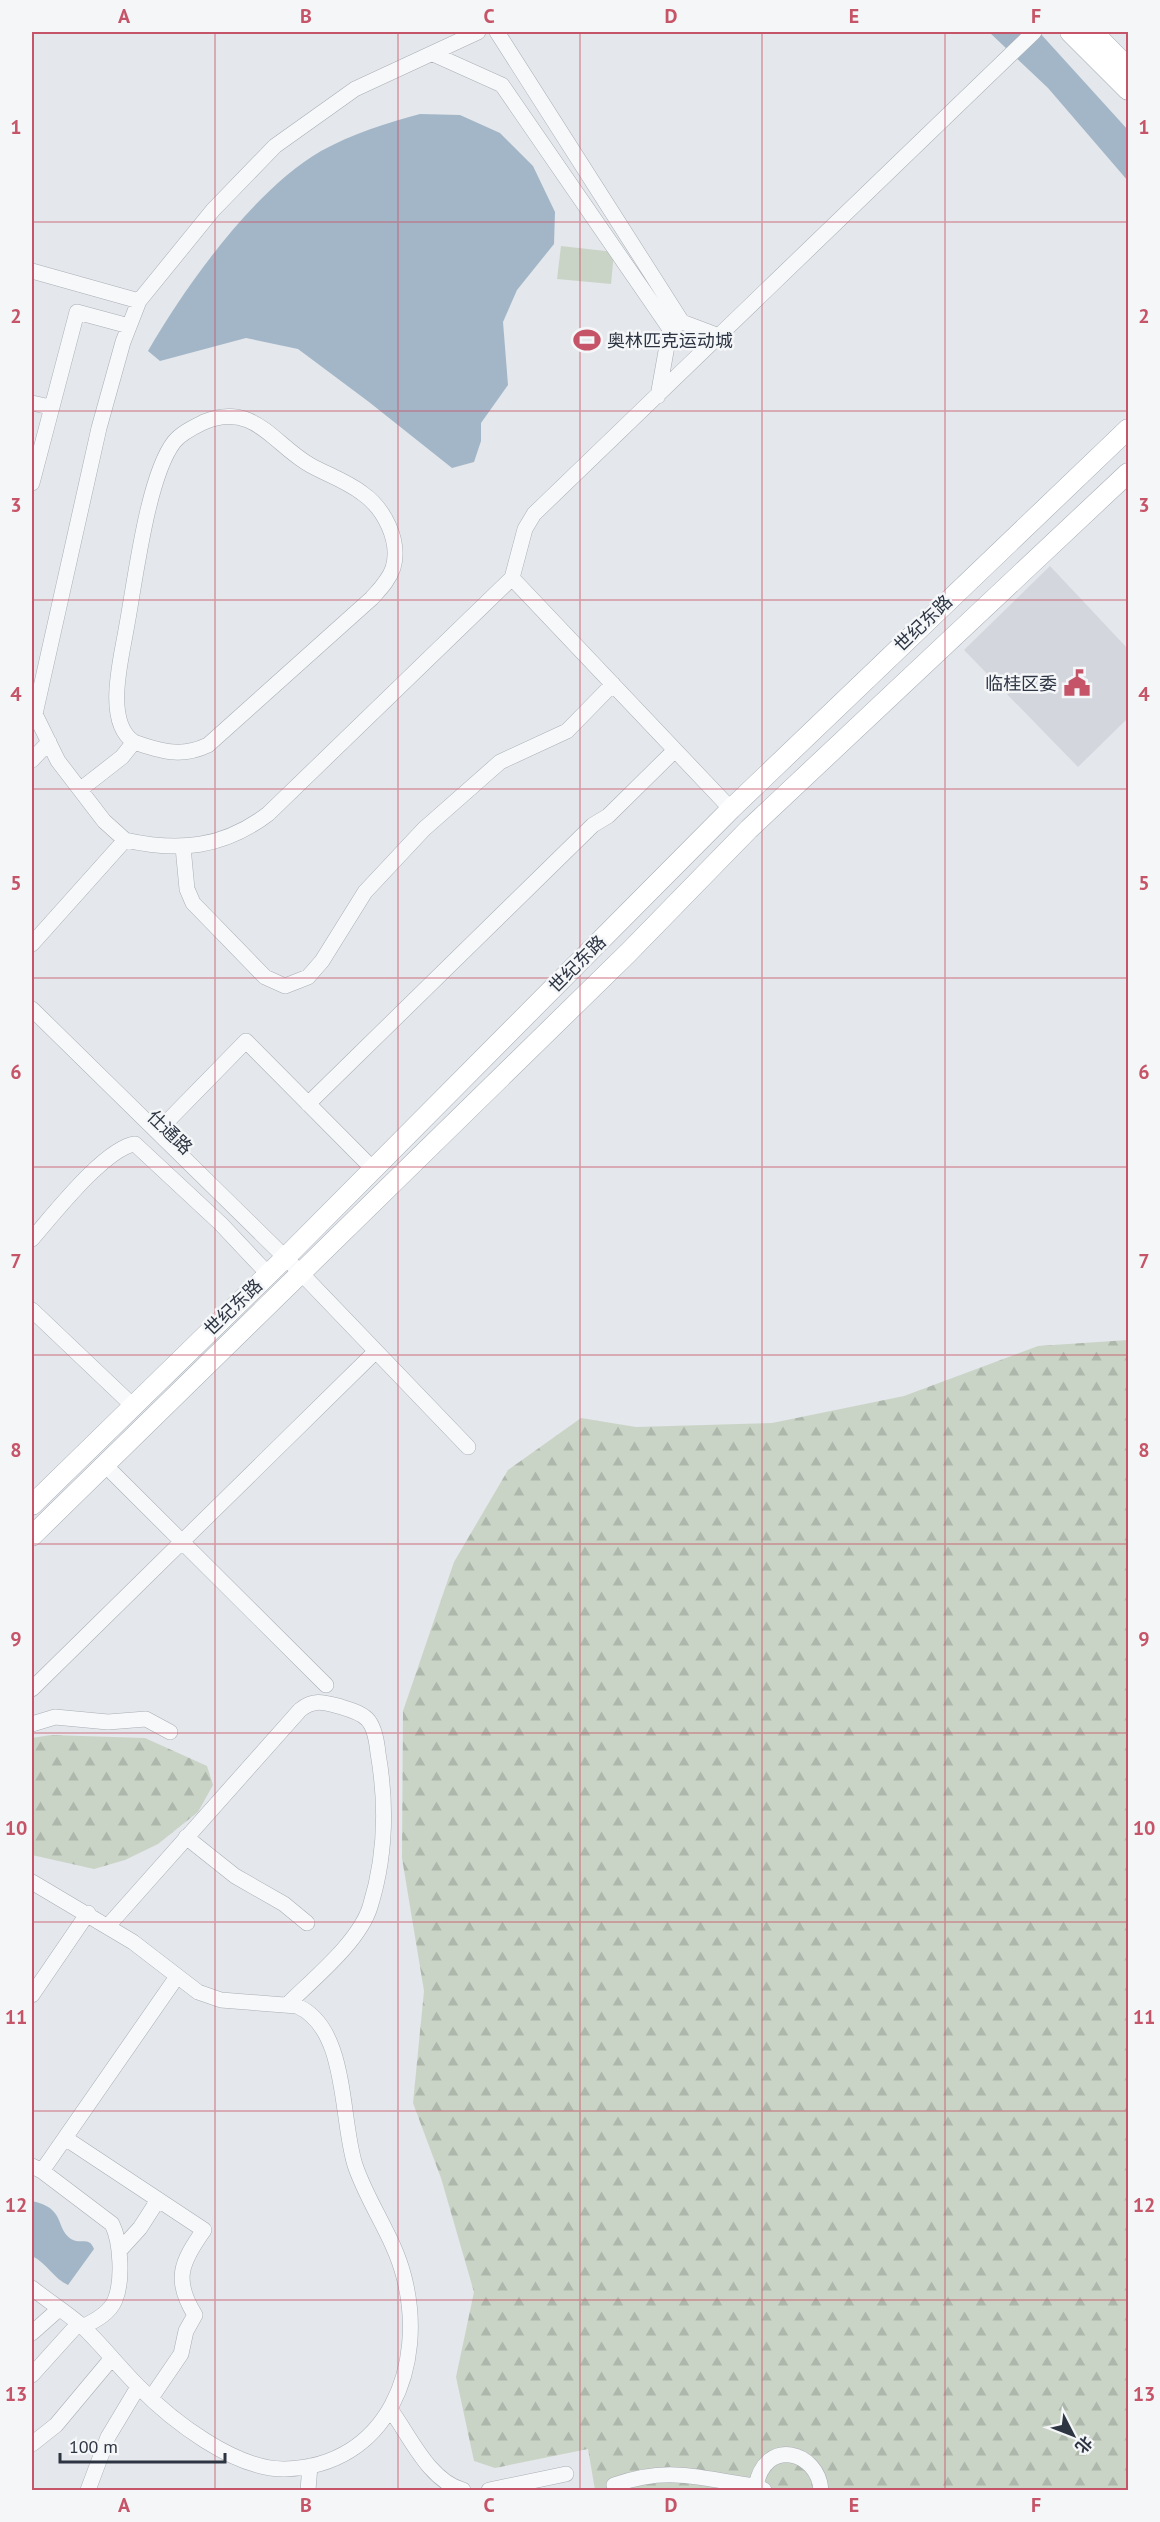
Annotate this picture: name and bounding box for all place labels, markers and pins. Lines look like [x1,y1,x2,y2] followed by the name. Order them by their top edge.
[572,325,602,355] sports icon: 奥林匹克运动城
[607,329,733,352] place label: 奥林匹克运动城
[1062,668,1092,698] public building icon: 临桂区委
[985,672,1057,695] place label: 临桂区委

